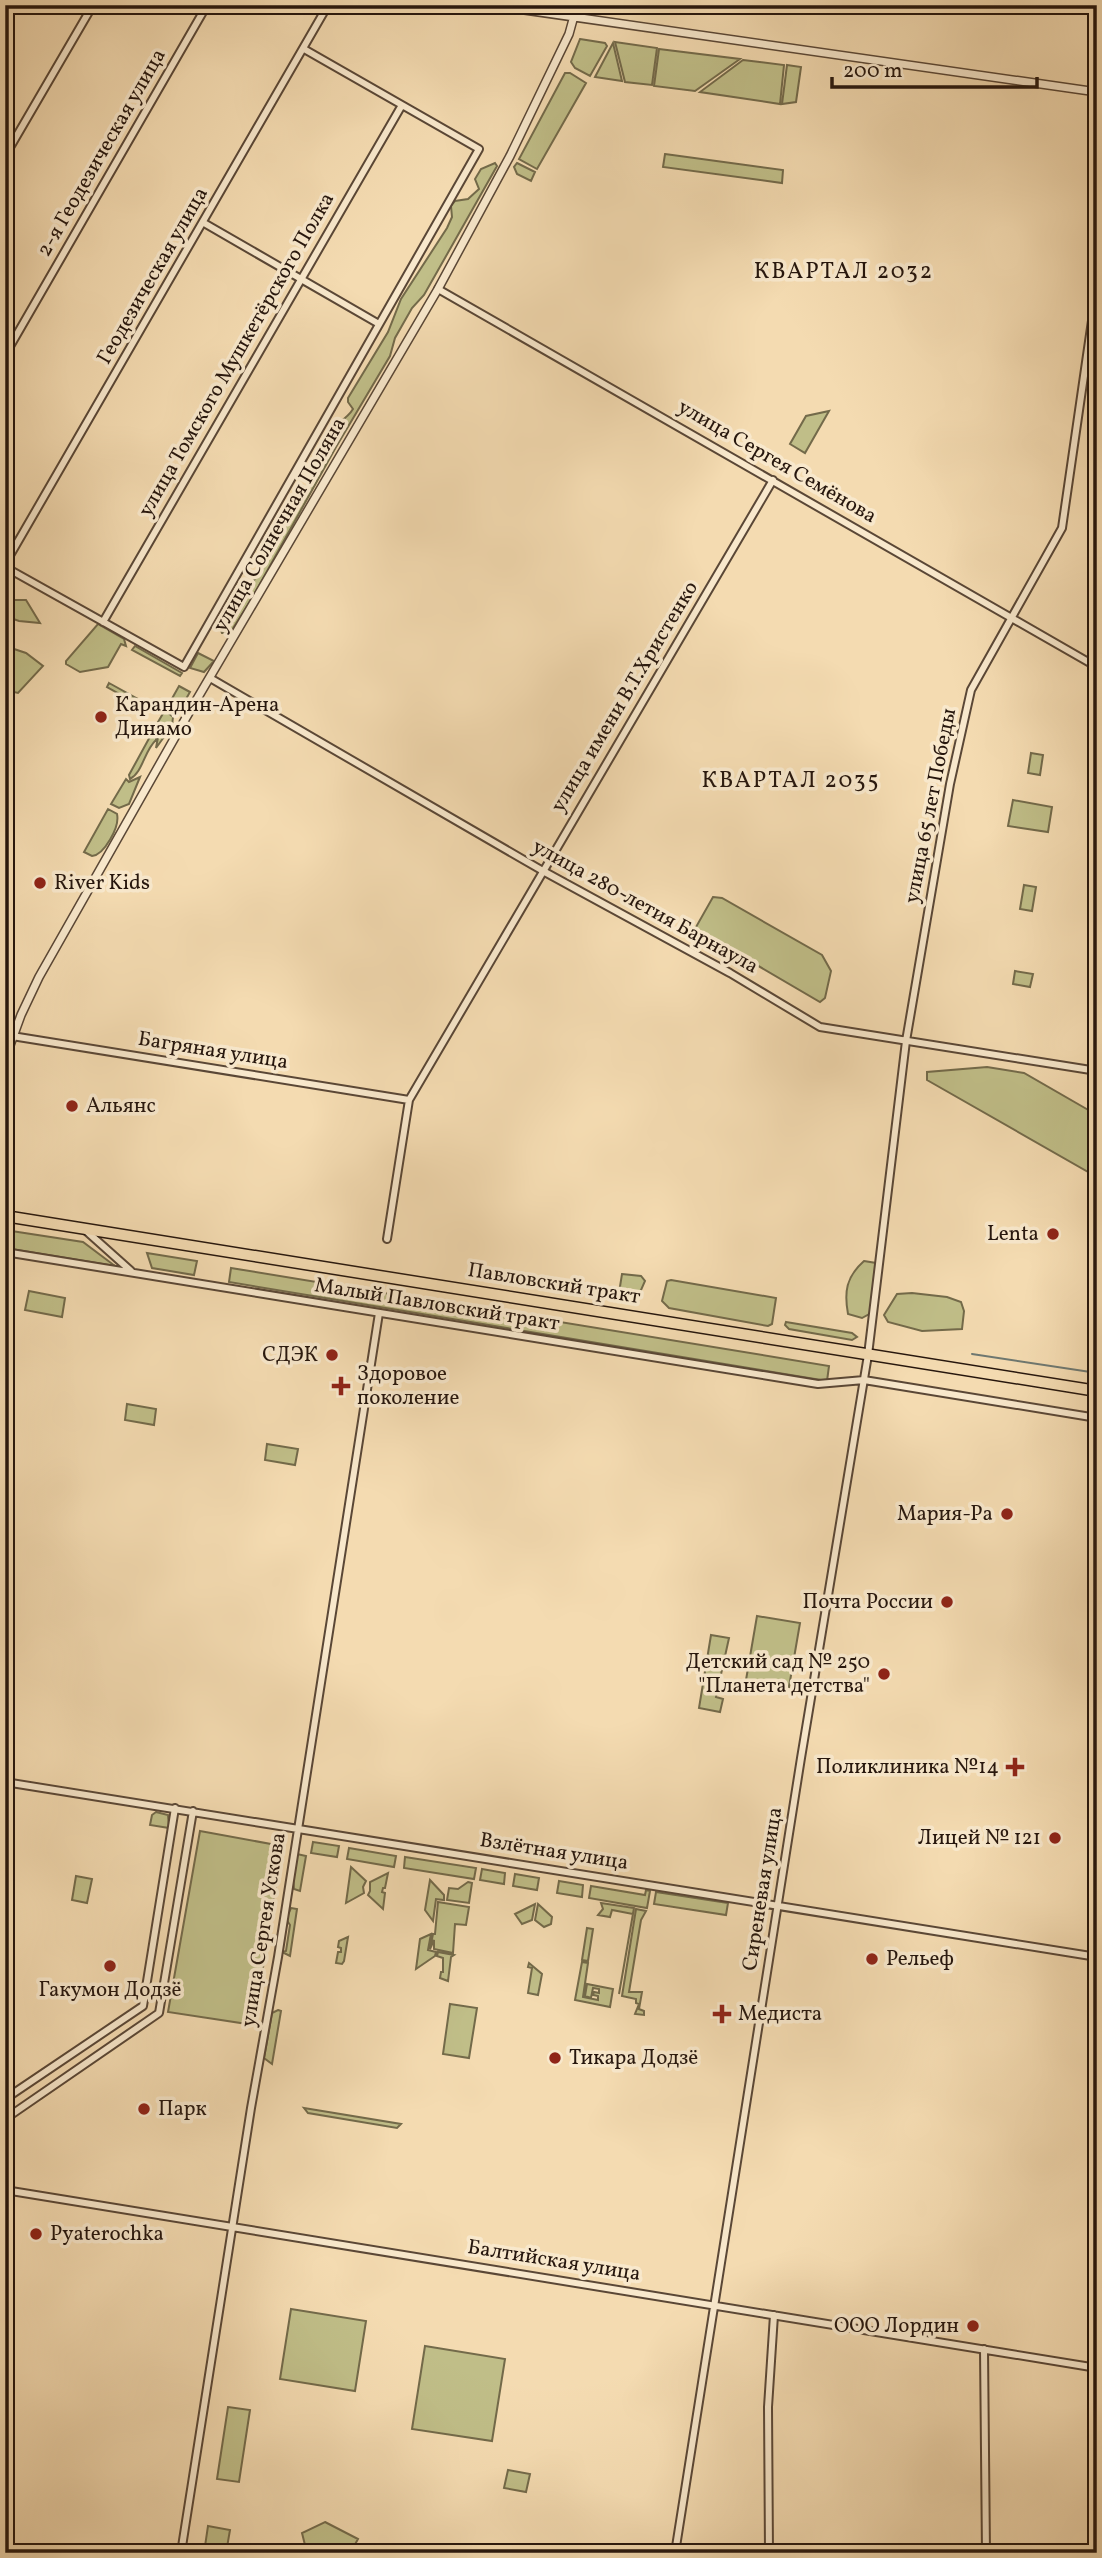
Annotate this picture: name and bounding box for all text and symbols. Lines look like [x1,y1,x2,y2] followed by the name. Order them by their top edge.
[31,44,173,262] street label: 2-я Геодезическая улица
[832,46,1037,90] scale bar
[843,57,903,86] text: 200 m
[90,182,216,370] street label: Геодезическая улица
[132,188,342,522] street label: улица Томского Мушкетёрского Полка
[754,256,934,288] district label: КВАРТАЛ 2032
[672,393,882,531] street label: улица Сергея Семёнова
[206,412,354,638] street label: улица Солнечная Поляна
[544,576,706,818] street label: улица имени В.Т.Христенко
[115,691,279,744] place label: Карандин-Арена Динамо
[898,706,964,906] street label: улица 65 лет Победы
[93,709,109,725] marker: Карандин-Арена Динамо
[701,765,881,797] district label: КВАРТАЛ 2035
[527,833,763,981] street label: улица 280-летия Барнаула
[54,869,150,898] place label: River Kids
[32,875,48,891] marker: River Kids
[136,1025,290,1077] street label: Багряная улица
[86,1092,156,1121] place label: Альянс
[64,1098,80,1114] marker: Альянс
[987,1220,1039,1249] place label: Lenta
[1045,1226,1061,1242] marker: Lenta
[466,1256,643,1312] street label: Павловский тракт
[312,1271,562,1339] street label: Малый Павловский тракт
[262,1341,318,1370] place label: СДЭК
[324,1347,340,1363] marker: СДЭК
[357,1360,459,1413] place label: Здоровое поколение
[331,1376,351,1396] marker: Здоровое поколение
[897,1500,993,1529] place label: Мария-Ра
[999,1506,1015,1522] marker: Мария-Ра
[803,1588,933,1617] place label: Почта России
[939,1594,955,1610] marker: Почта России
[686,1648,870,1701] place label: Детский сад № 250 "Планета детства"
[876,1666,892,1682] marker: Детский сад № 250 "Планета детства"
[816,1753,999,1782] place label: Поликлиника №14
[1005,1757,1025,1777] marker: Поликлиника №14
[736,1805,790,1973] street label: Сиреневая улица
[918,1824,1041,1853] place label: Лицей № 121
[478,1826,630,1878] street label: Взлётная улица
[1047,1830,1063,1846] marker: Лицей № 121
[234,1831,294,2029] street label: улица Сергея Ускова
[886,1945,954,1974] place label: Рельеф
[864,1951,880,1967] marker: Рельеф
[102,1958,118,1974] marker: Гакумон Додзё
[39,1976,181,2005] place label: Гакумон Додзё
[738,2000,822,2029] place label: Медиста
[712,2004,732,2024] marker: Медиста
[569,2044,698,2073] place label: Тикара Додзё
[547,2050,563,2066] marker: Тикара Додзё
[158,2095,207,2124] place label: Парк
[136,2101,152,2117] marker: Парк
[50,2220,164,2249] place label: Pyaterochka
[28,2226,44,2242] marker: Pyaterochka
[465,2233,643,2289] street label: Балтийская улица
[834,2312,959,2341] place label: ООО Лордин
[965,2318,981,2334] marker: ООО Лордин

